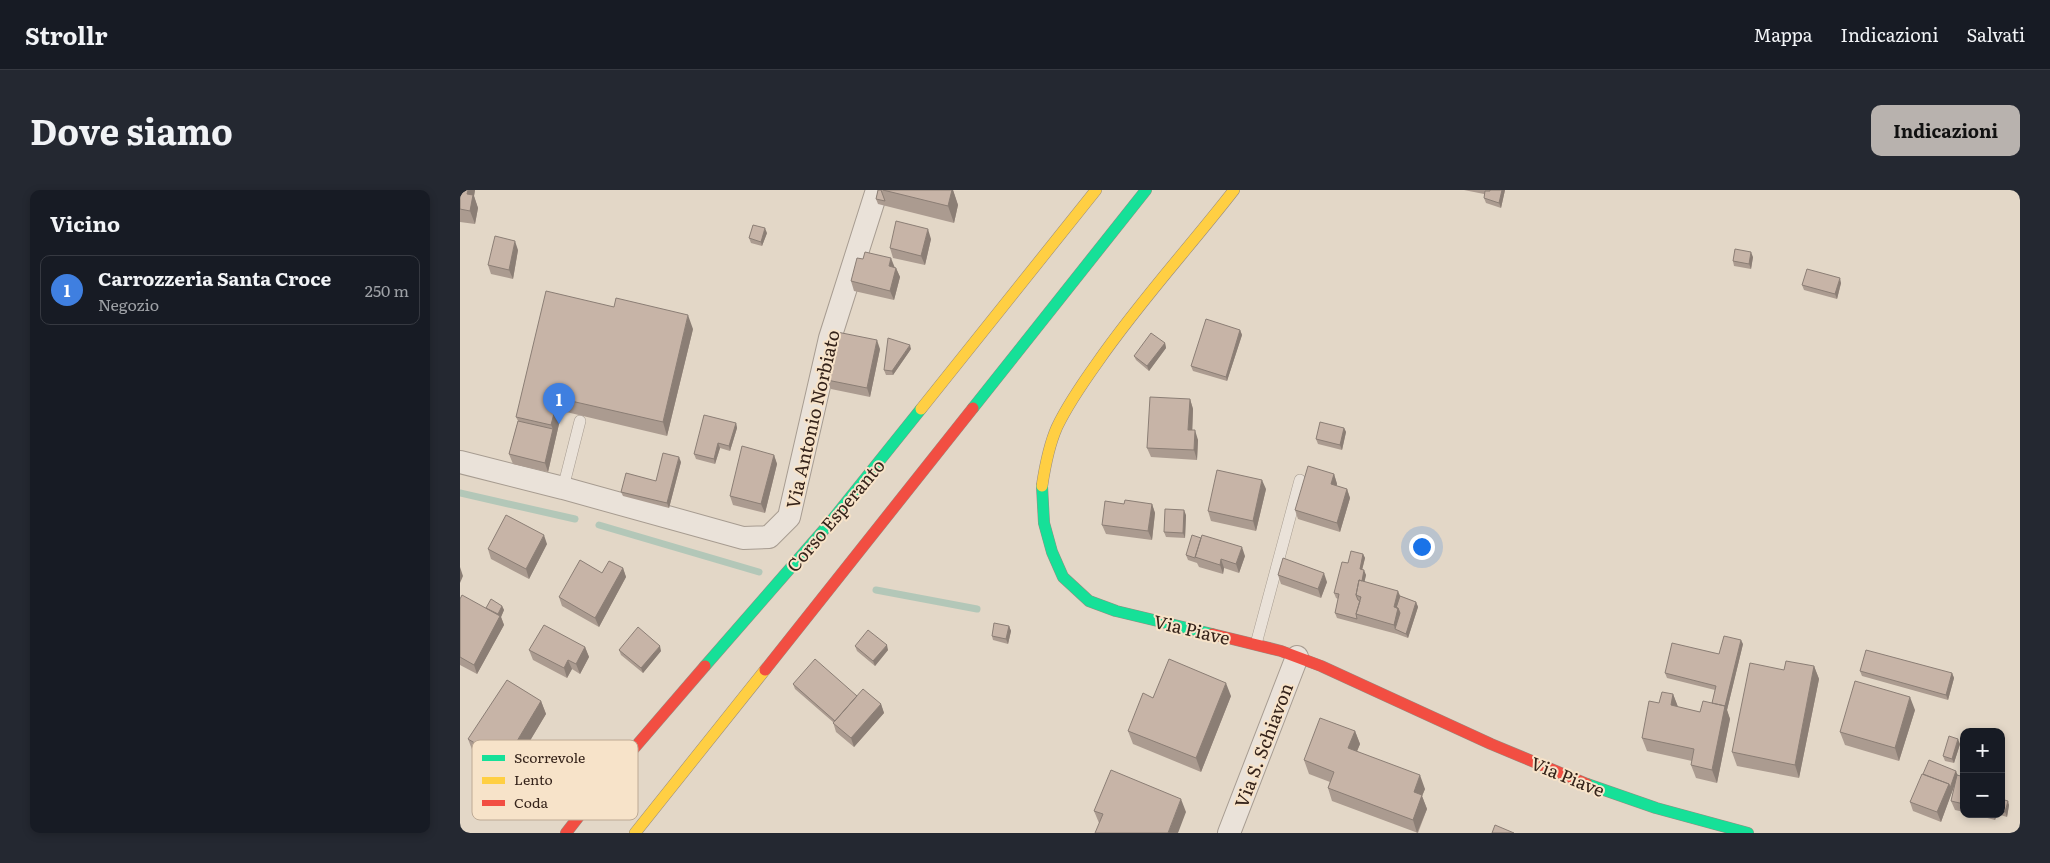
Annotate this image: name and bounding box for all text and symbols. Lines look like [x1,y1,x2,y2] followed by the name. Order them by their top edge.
[25,17,108,52] text: Strollr
[1754,21,1813,48] text: Mappa
[1841,21,1938,48] text: Indicazioni
[1966,21,2025,48] text: Salvati
[30,104,233,156] text: Dove siamo
[1871,105,2020,156] button: Indicazioni
[50,207,120,238] text: Vicino
[98,264,331,292] text: Carrozzeria Santa Croce
[64,278,70,302] text: 1
[365,278,409,302] text: 250 m
[98,292,159,316] text: Negozio
[778,327,846,511] street label: Via Antonio Norbiato
[543,383,575,424] pin: 1
[779,452,891,578] street label: Corso Esperanto
[1409,534,1435,560] your location
[1151,607,1233,651] street label: Via Piave
[1227,679,1299,811] street label: Via S. Schiavon
[1960,728,2005,818] map controls
[1960,728,2005,773] button: +
[472,740,638,820] legend
[514,747,585,767] text: Scorrevole
[1527,749,1609,803] street label: Via Piave
[514,769,553,789] text: Lento
[1960,773,2005,818] button: −
[514,792,549,812] text: Coda

